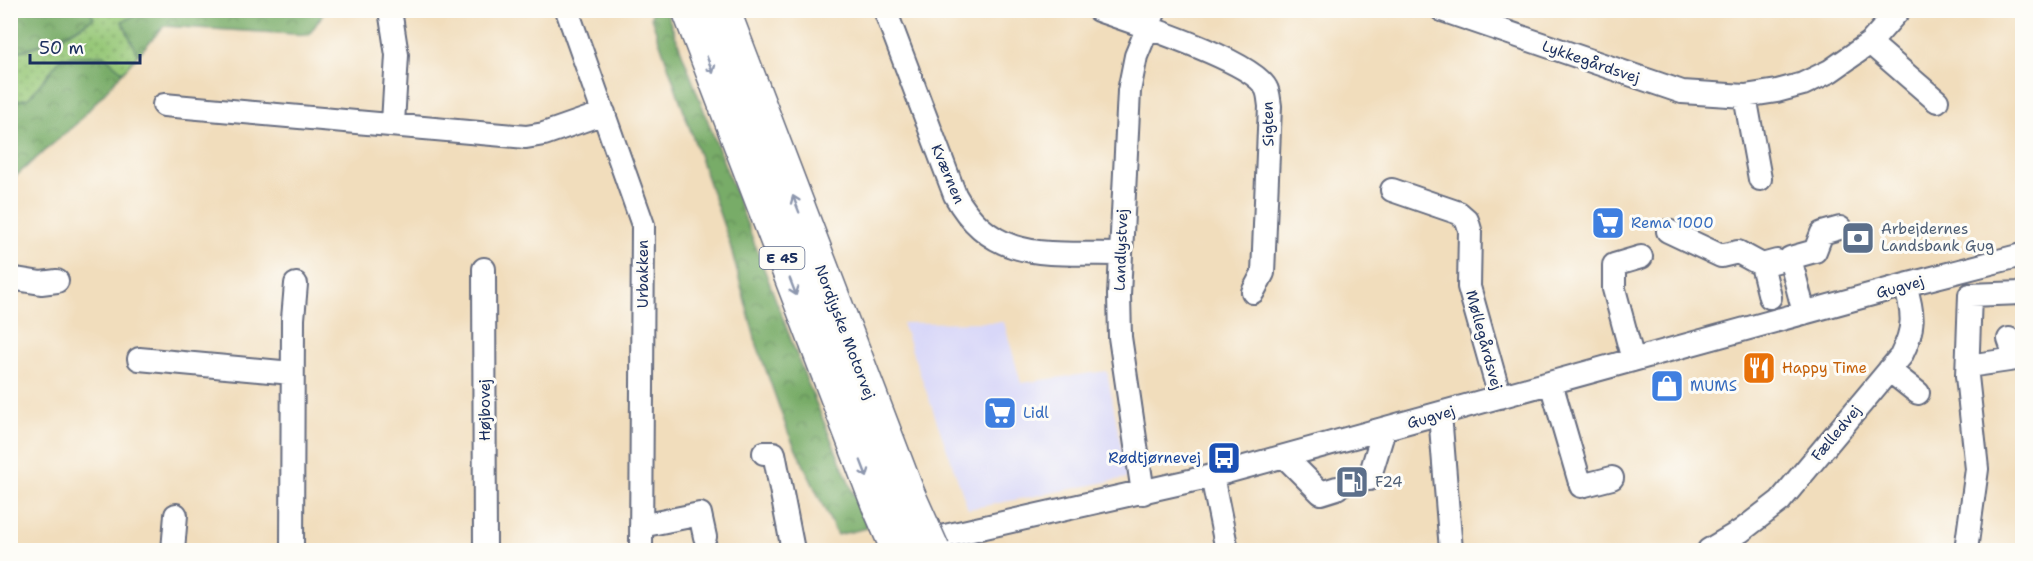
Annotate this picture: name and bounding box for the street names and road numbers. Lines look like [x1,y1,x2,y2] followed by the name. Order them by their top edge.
[1539,36,1643,88] street label: Lykkegårdsvej
[1258,101,1278,147] street label: Sigten
[927,141,969,207] street label: Kværnen
[1110,209,1132,291] street label: Landlystvej
[633,240,653,308] street label: Urbakken
[760,247,804,269] road number: E 45
[810,262,880,402] street label: Nordjyske Motorvej
[1874,271,1926,303] street label: Gugvej
[1461,288,1507,392] street label: Møllegårdsvej
[475,379,495,441] street label: Højbovej
[1405,401,1457,433] street label: Gugvej
[1807,401,1865,465] street label: Fælledvej

